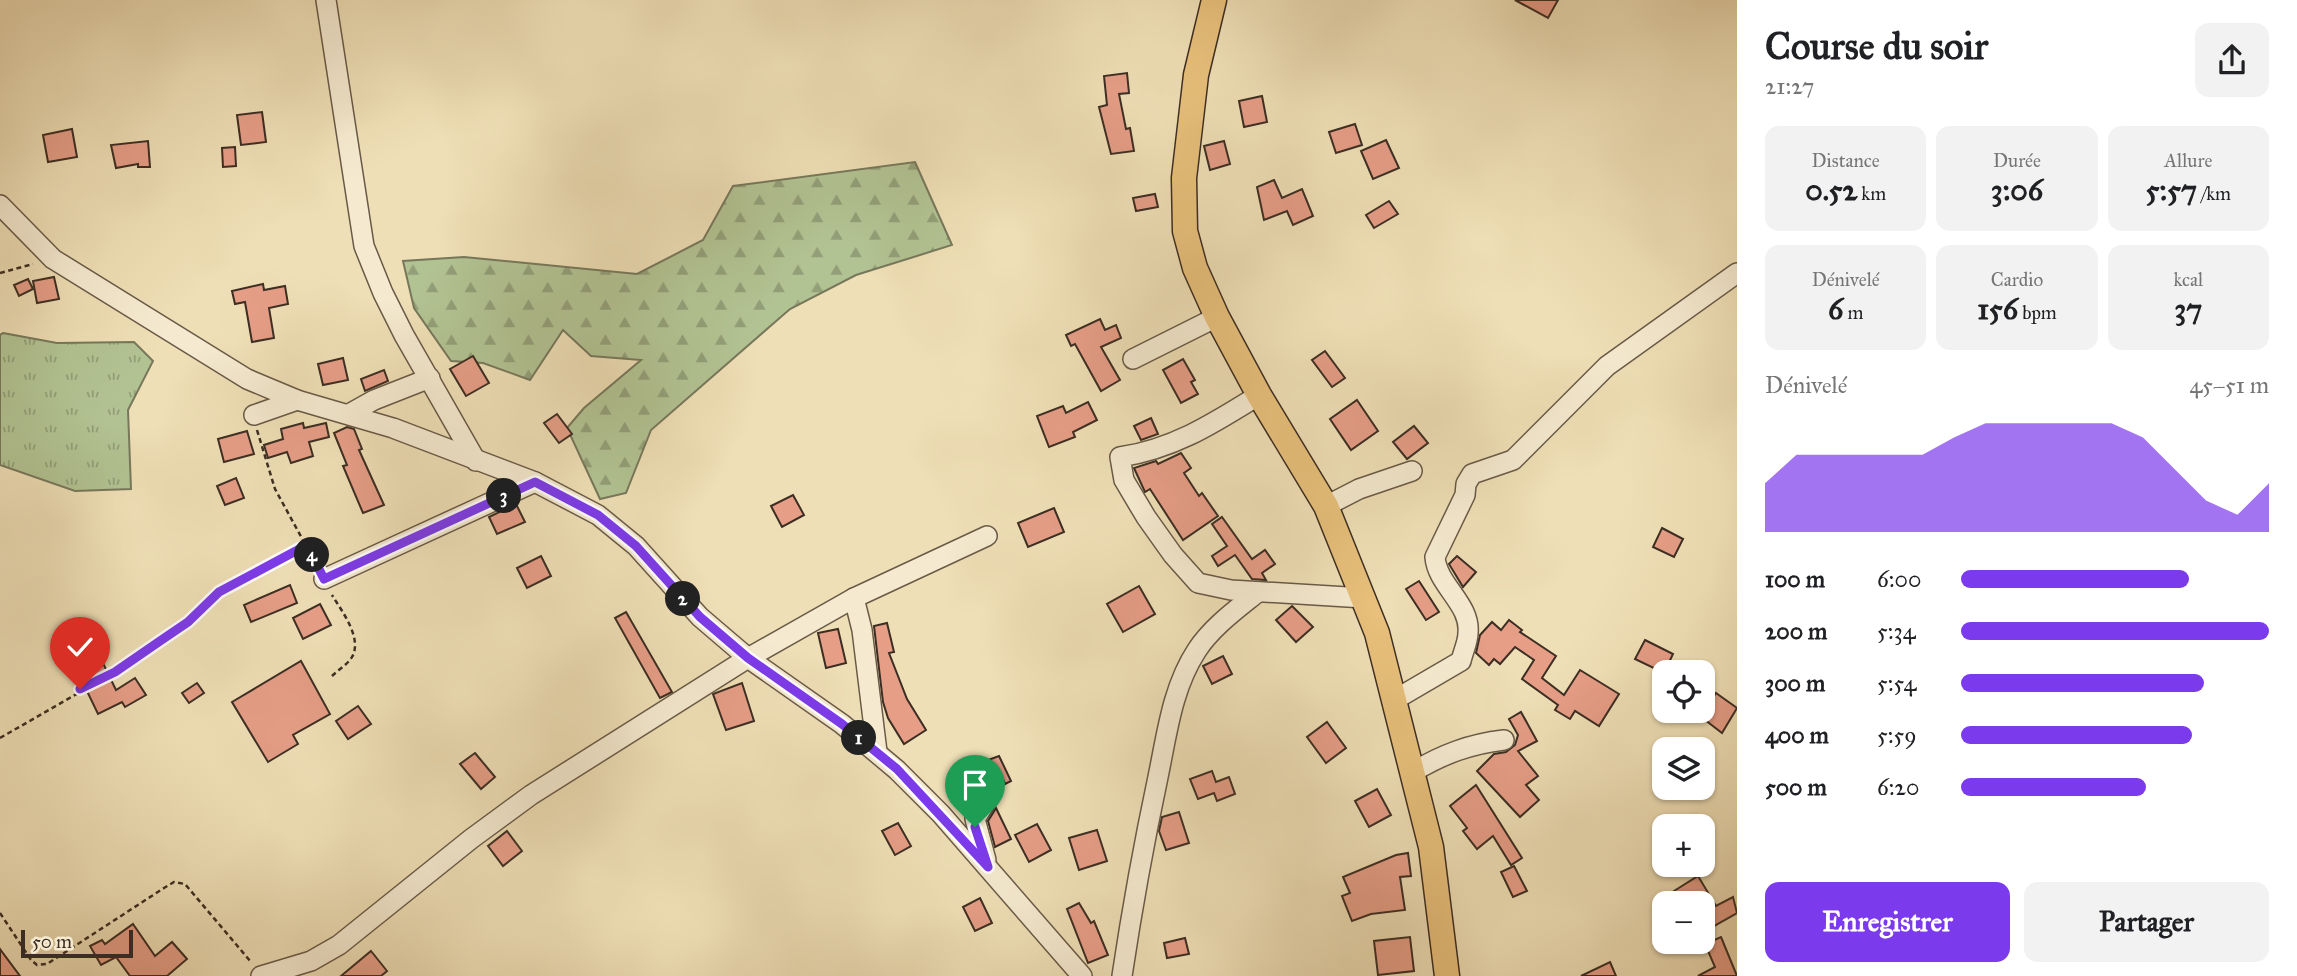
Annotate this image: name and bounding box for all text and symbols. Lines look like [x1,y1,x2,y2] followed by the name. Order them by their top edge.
[1765,23,1988,69] text: Course du soir
[2195,23,2269,97] button: share
[1765,72,1814,100] text: 21:27
[1812,149,1880,172] text: Distance
[1993,149,2041,172] text: Durée
[2164,149,2212,172] text: Allure
[1805,172,1857,208] text: 0.52
[1991,172,2043,208] text: 3:06
[2146,172,2197,208] text: 5:57
[1857,182,1886,205] text: km
[2197,182,2231,205] text: /km
[1812,268,1880,291] text: Dénivelé
[1991,268,2043,291] text: Cardio
[2173,268,2203,291] text: kcal
[1828,291,1843,327] text: 6
[1977,291,2018,327] text: 156
[2174,291,2202,327] text: 37
[1843,301,1863,324] text: m
[2018,301,2057,324] text: bpm
[1765,371,1847,399] text: Dénivelé
[2189,371,2269,399] text: 45–51 m
[486,478,522,514] pin: 3
[500,484,507,507] text: 3
[294,538,330,572] pin: 4
[306,543,317,566] text: 4
[1765,565,1825,593] text: 100 m
[1877,565,1921,593] text: 6:00
[666,582,700,616] pin: 2
[678,587,687,610] text: 2
[50,617,110,689] pin
[1765,617,1827,645] text: 200 m
[1877,617,1916,645] text: 5:34
[61,628,99,666] icon: check
[1652,660,1715,954] map controls
[1652,660,1715,723] button: locate
[1765,669,1825,697] text: 300 m
[1877,669,1916,697] text: 5:54
[842,720,876,756] pin: 1
[1765,721,1829,749] text: 400 m
[1877,721,1917,749] text: 5:59
[855,726,862,749] text: 1
[1652,737,1715,800] button: layers
[945,755,1005,827] pin
[956,766,994,804] icon: arrive
[1765,773,1827,801] text: 500 m
[1877,773,1919,801] text: 6:20
[1652,814,1715,877] button: +
[1765,882,2010,962] button: Enregistrer
[2024,882,2269,962] button: Partager
[1652,891,1715,954] button: −
[21,927,133,959] scale bar
[32,930,72,953] text: 50 m

